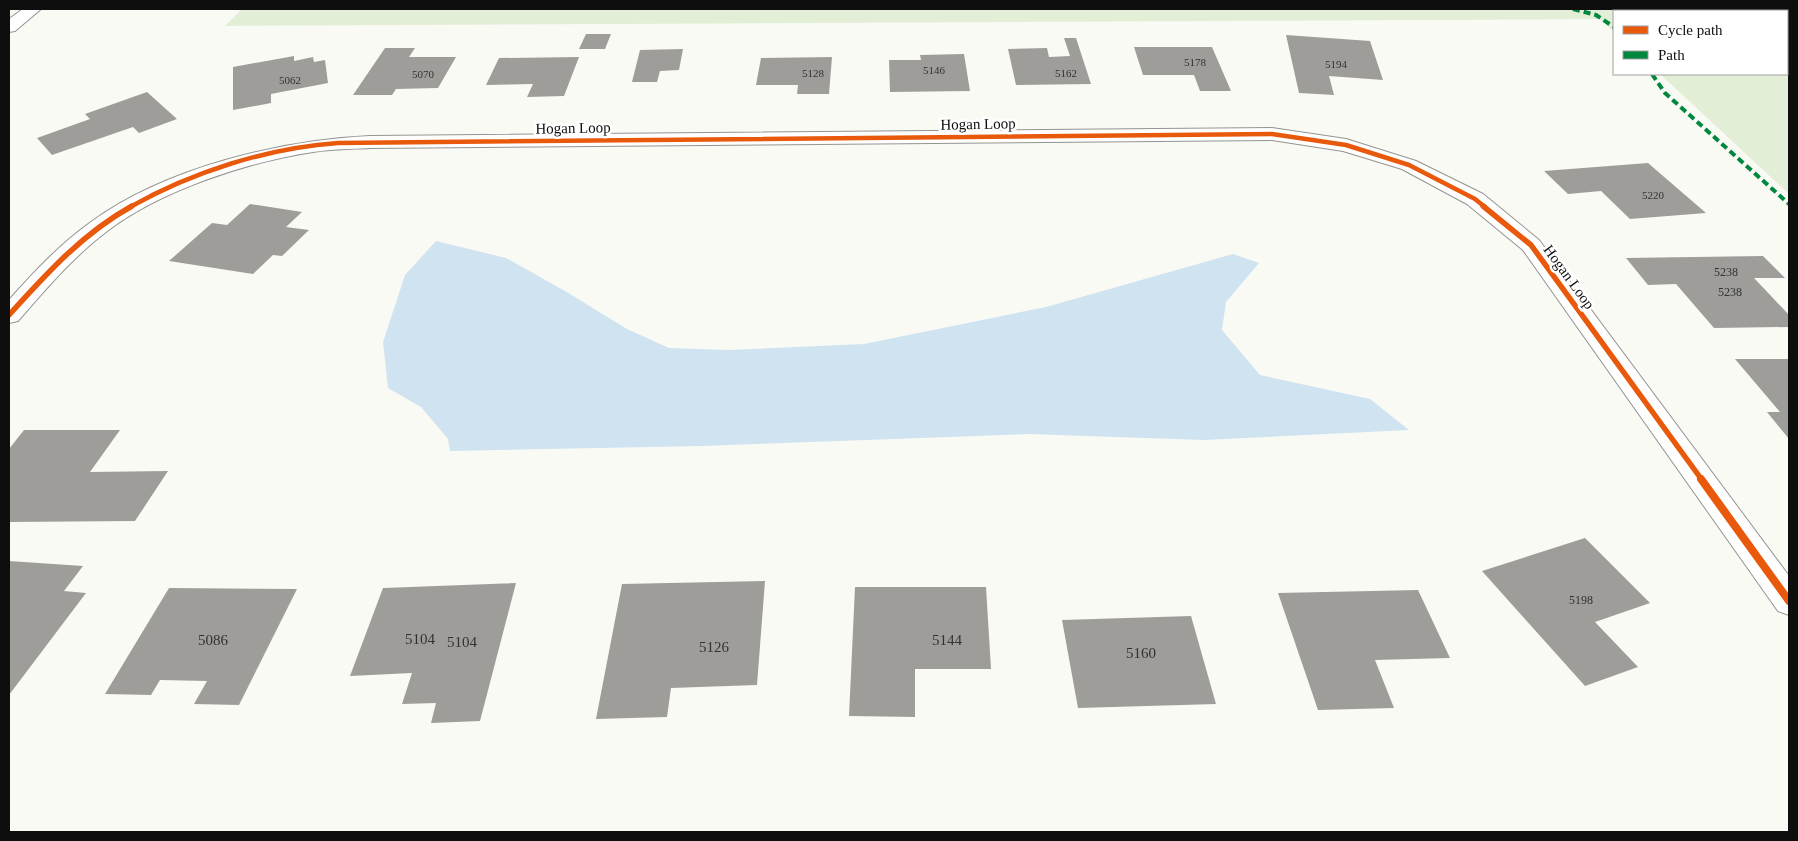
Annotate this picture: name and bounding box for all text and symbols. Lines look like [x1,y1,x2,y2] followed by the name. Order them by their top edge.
[1613,10,1788,75] legend
[1658,22,1723,38] text: Cycle path
[1658,47,1685,63] text: Path
[1184,56,1207,68] house number: 5178
[1325,58,1348,70] house number: 5194
[923,64,946,76] house number: 5146
[802,67,825,79] house number: 5128
[1055,67,1077,79] house number: 5162
[412,68,435,80] house number: 5070
[279,74,301,86] house number: 5062
[940,115,1016,133] street label: Hogan Loop
[535,119,611,137] street label: Hogan Loop
[1642,189,1665,201] house number: 5220
[1540,242,1598,312] street label: Hogan Loop
[1714,265,1738,279] house number: 5238
[1718,285,1742,299] house number: 5238
[1569,593,1593,607] house number: 5198
[405,631,436,647] house number: 5104
[198,632,229,648] house number: 5086
[932,632,963,648] house number: 5144
[447,634,478,650] house number: 5104
[699,639,730,655] house number: 5126
[1126,645,1156,661] house number: 5160

